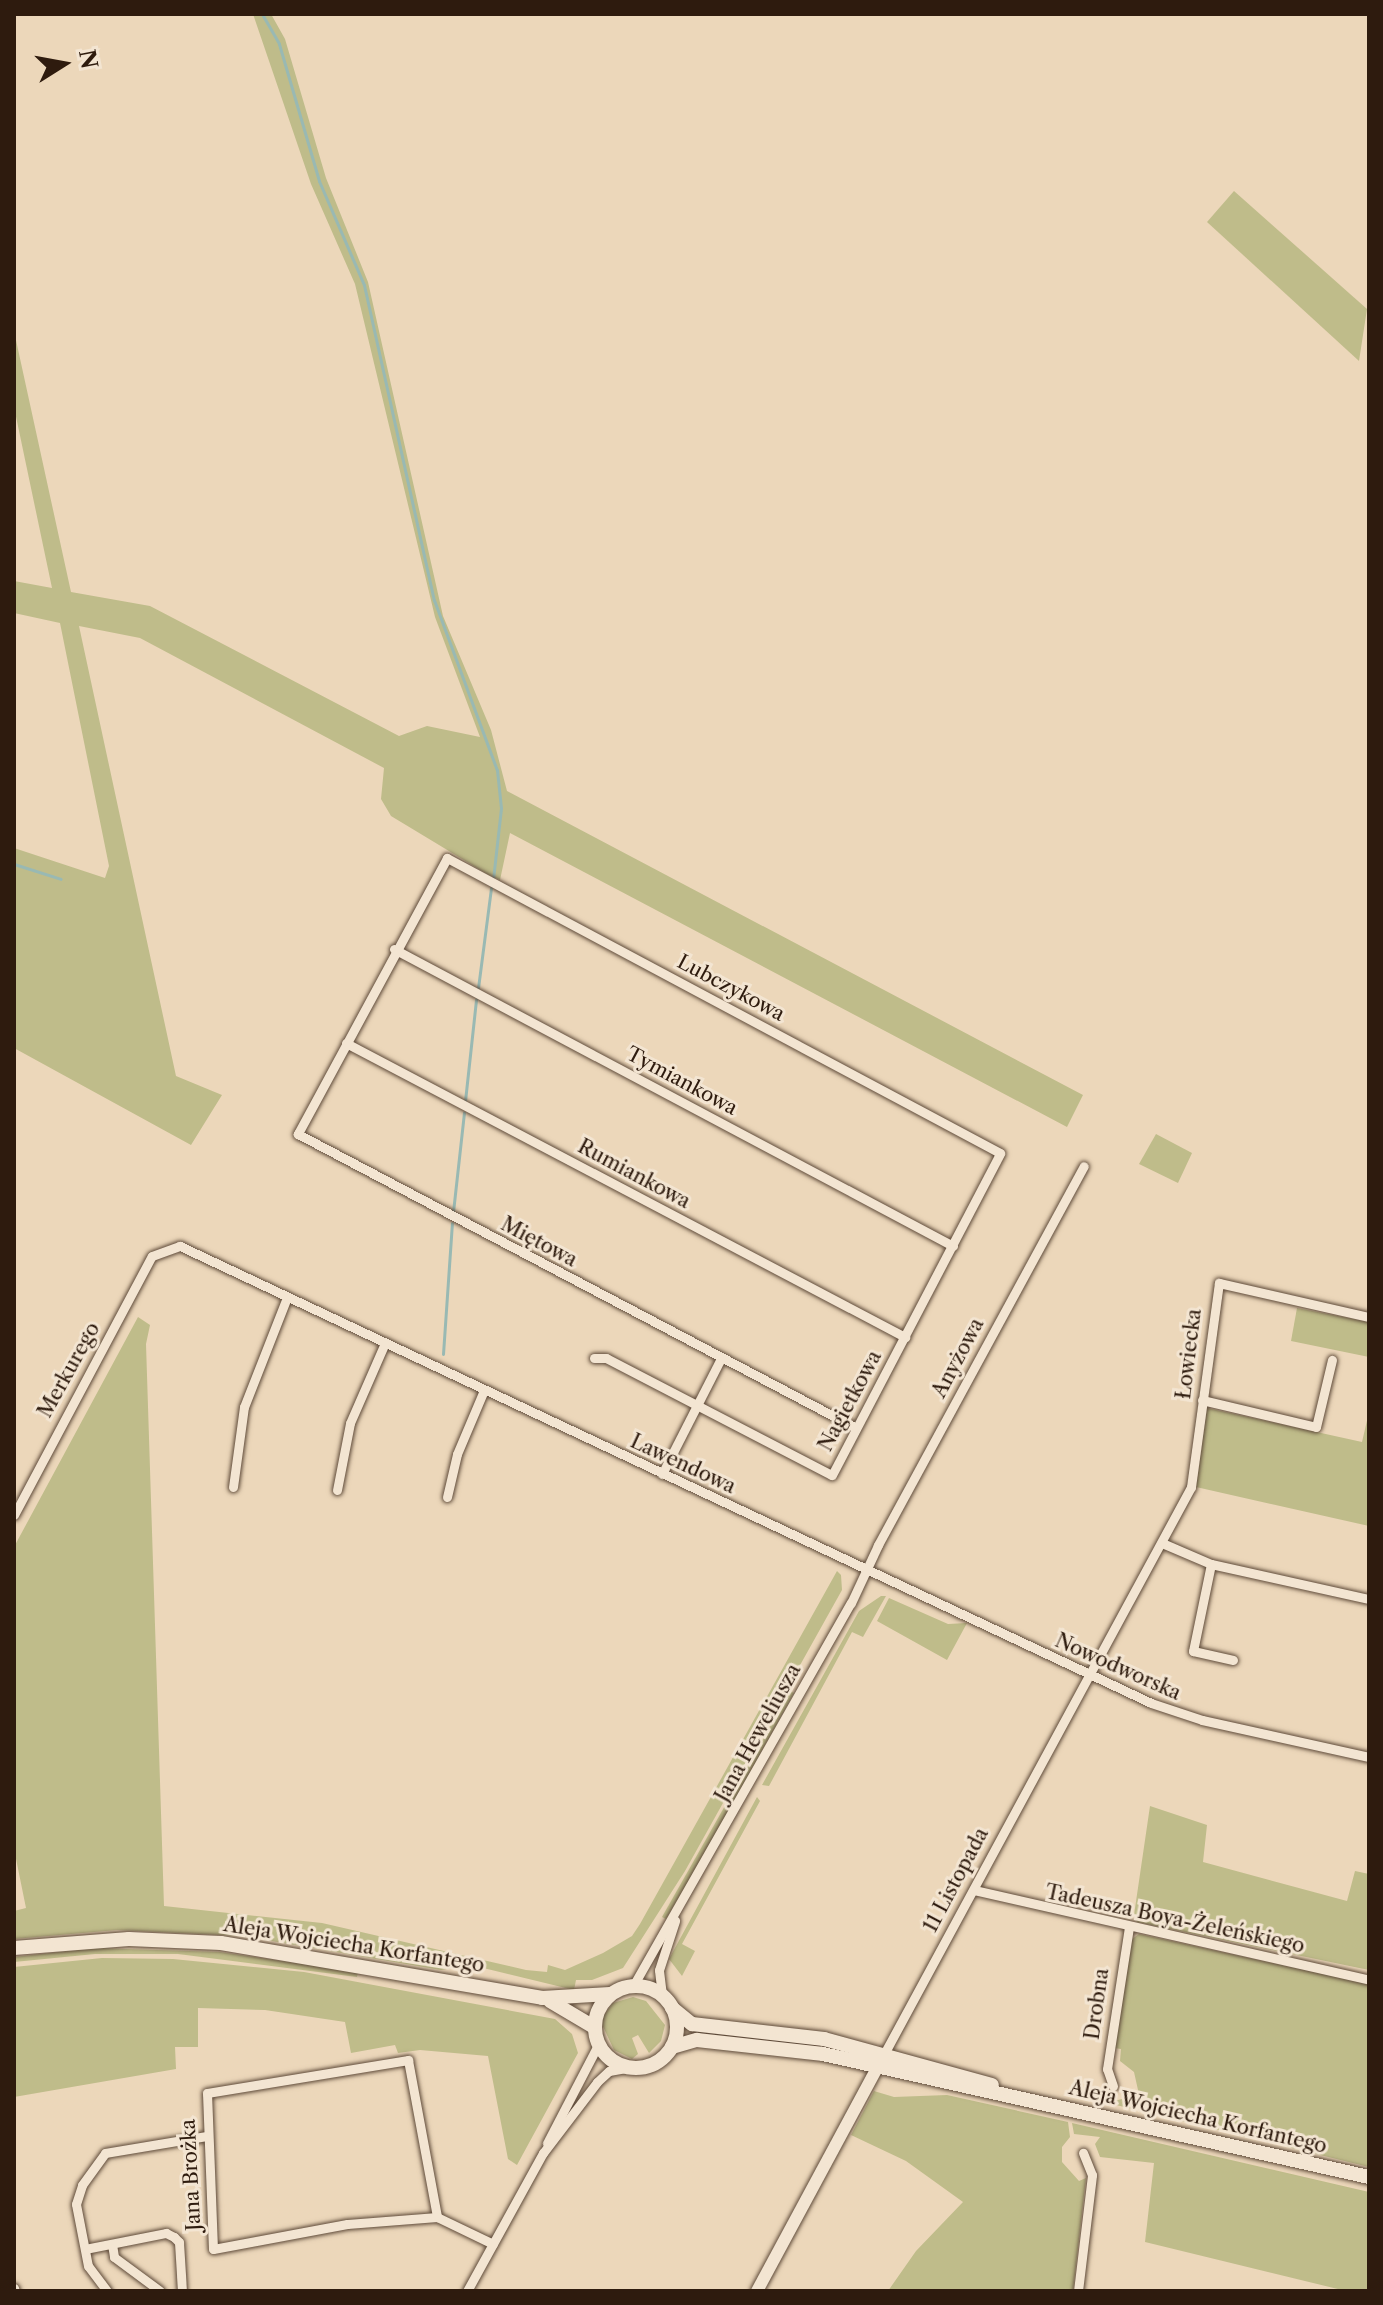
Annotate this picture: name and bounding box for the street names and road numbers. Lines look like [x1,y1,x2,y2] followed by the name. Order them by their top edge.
[673,950,789,1026] street label: Lubczykowa
[622,1042,742,1120] street label: Tymiankowa
[574,1134,694,1214] street label: Rumiankowa
[497,1212,581,1272] street label: Miętowa
[1172,1307,1206,1401] street label: Łowiecka
[927,1314,989,1402] street label: Anyżowa
[33,1318,105,1422] street label: Merkurego
[813,1347,887,1455] street label: Nagietkowa
[627,1429,739,1499] street label: Lawendowa
[1051,1629,1185,1705] street label: Nowodworska
[710,1660,806,1806] street label: Jana Heweliusza
[918,1824,994,1936] street label: 11 Listopada
[1043,1880,1307,1958] street label: Tadeusza Boya-Żeleńskiego
[221,1912,487,1978] street label: Aleja Wojciecha Korfantego
[1080,1967,1114,2041] street label: Drobna
[1066,2075,1330,2159] street label: Aleja Wojciecha Korfantego
[176,2118,206,2232] street label: Jana Brożka

